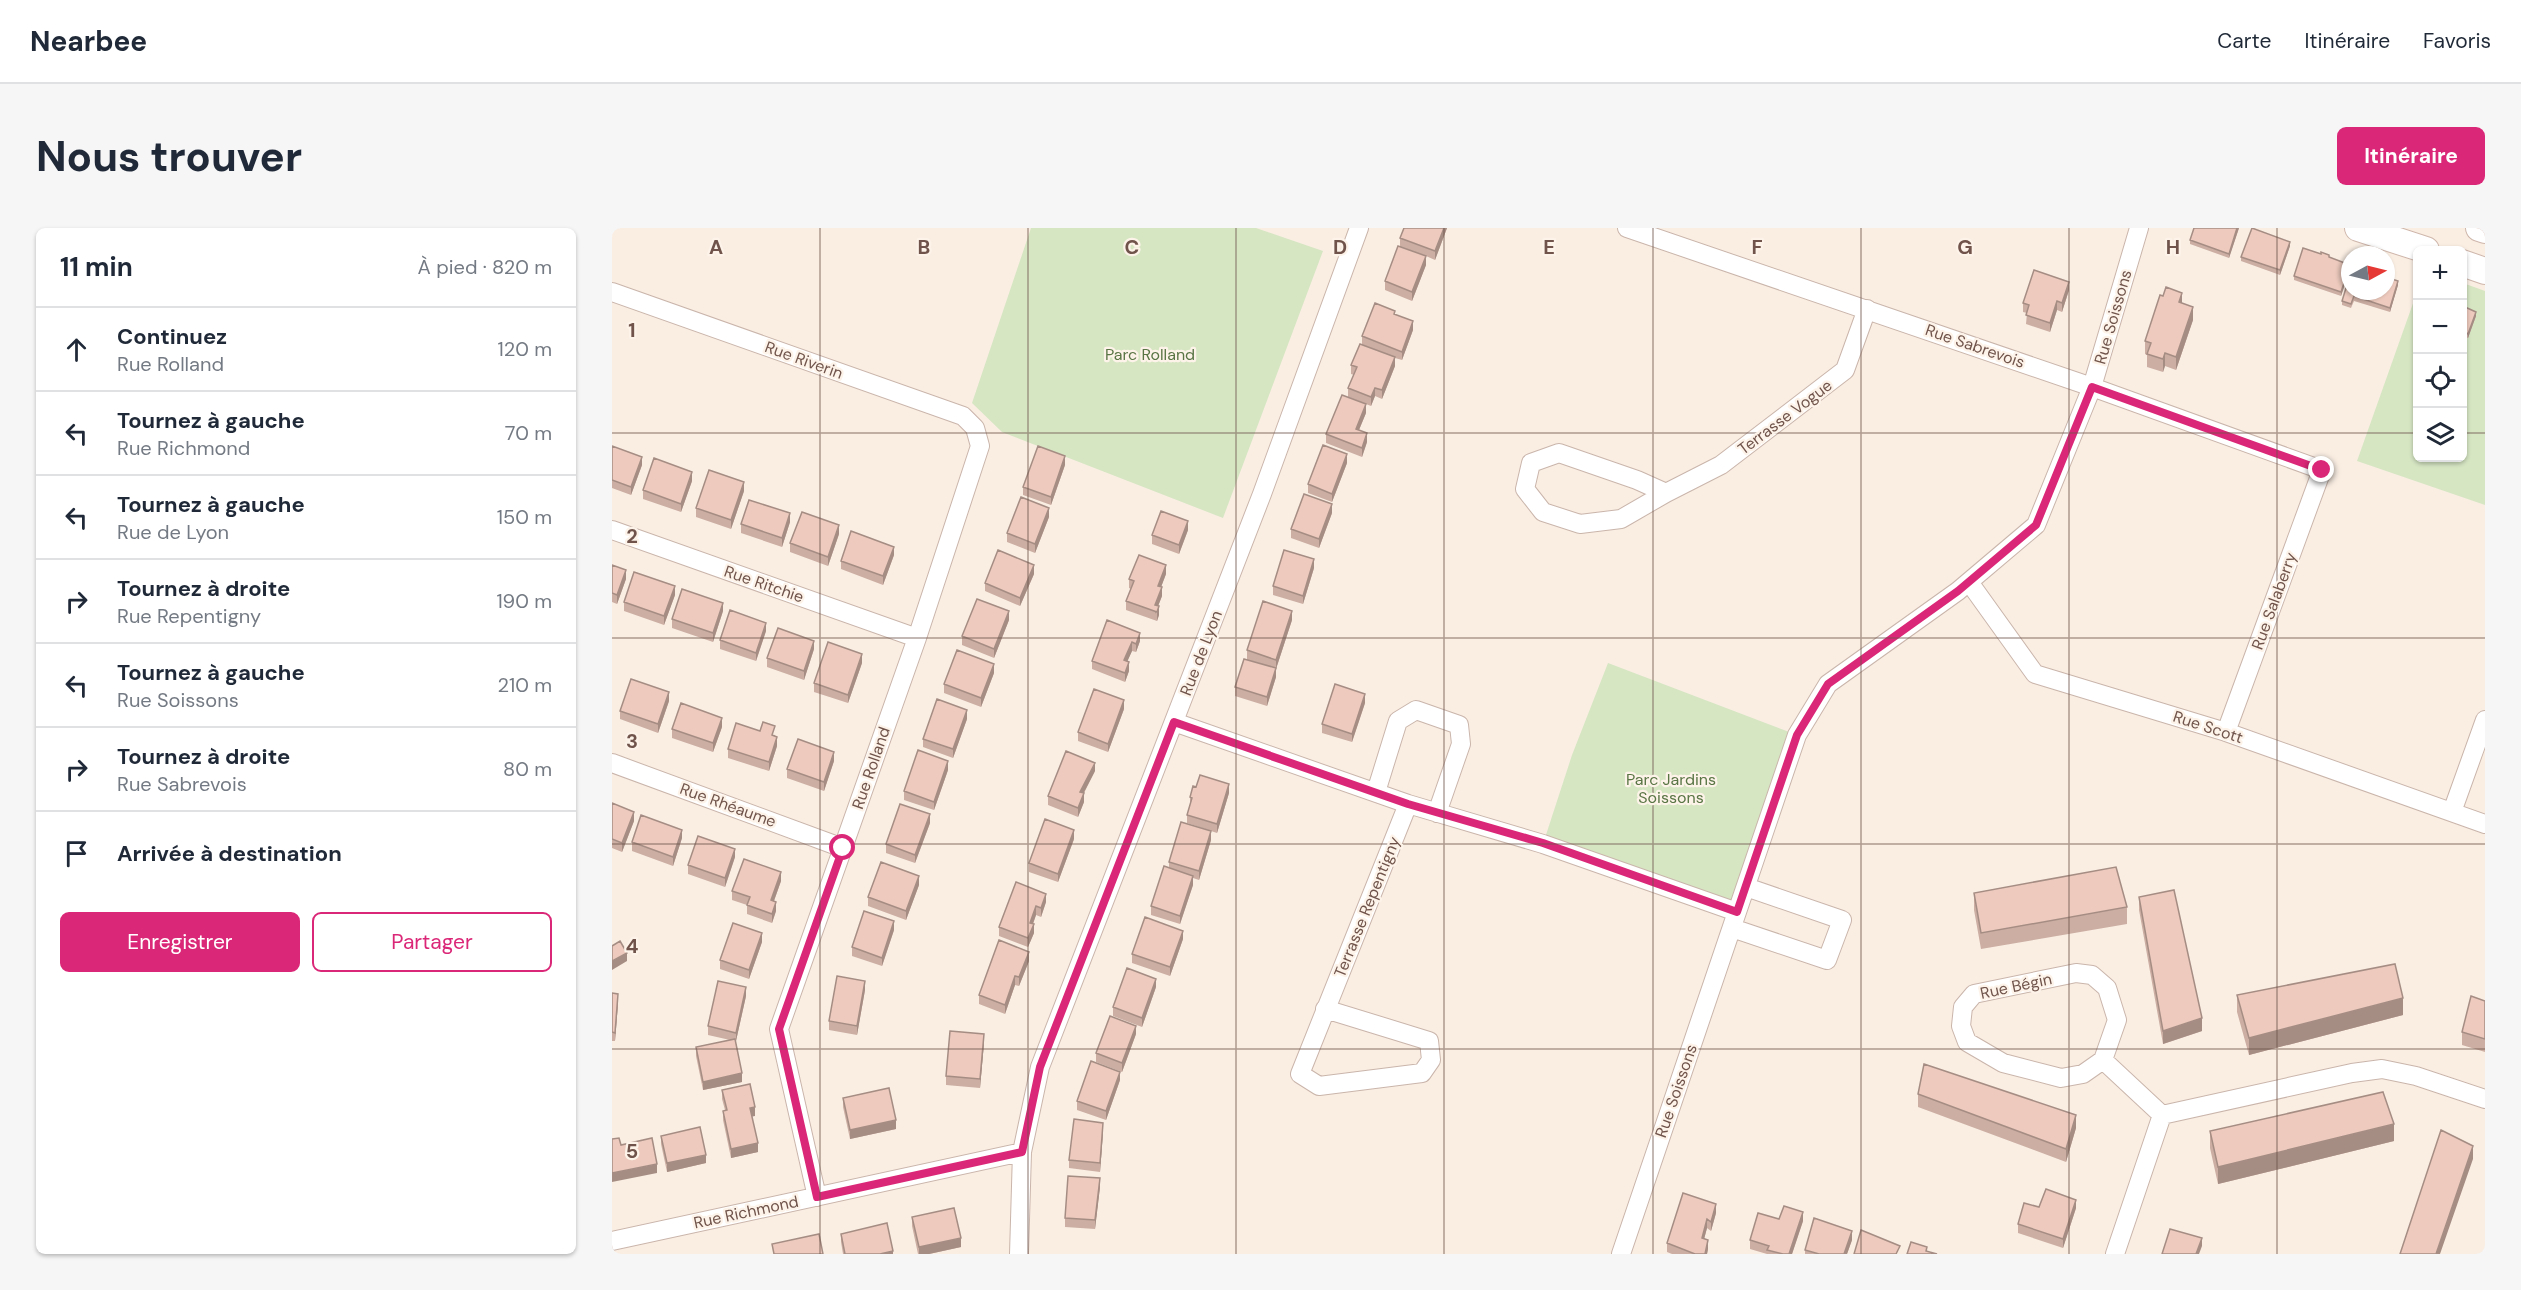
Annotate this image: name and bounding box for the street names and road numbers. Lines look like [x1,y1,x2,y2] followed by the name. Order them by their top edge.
[2089,267,2137,367] street label: Rue Soissons
[1923,319,2027,373] street label: Rue Sabrevois
[762,336,846,384] street label: Rue Riverin
[1734,375,1836,459] street label: Terrasse Vogue
[2247,549,2301,653] street label: Rue Salaberry
[721,561,807,607] street label: Rue Ritchie
[1175,607,1227,699] street label: Rue de Lyon
[2170,706,2246,748] street label: Rue Scott
[847,724,895,812] street label: Rue Rolland
[677,778,779,832] street label: Rue Rhéaume
[1329,833,1405,980] street label: Terrasse Repentigny
[1978,968,2054,1004] street label: Rue Bégin
[1650,1042,1702,1140] street label: Rue Soissons
[692,1191,800,1233] street label: Rue Richmond

